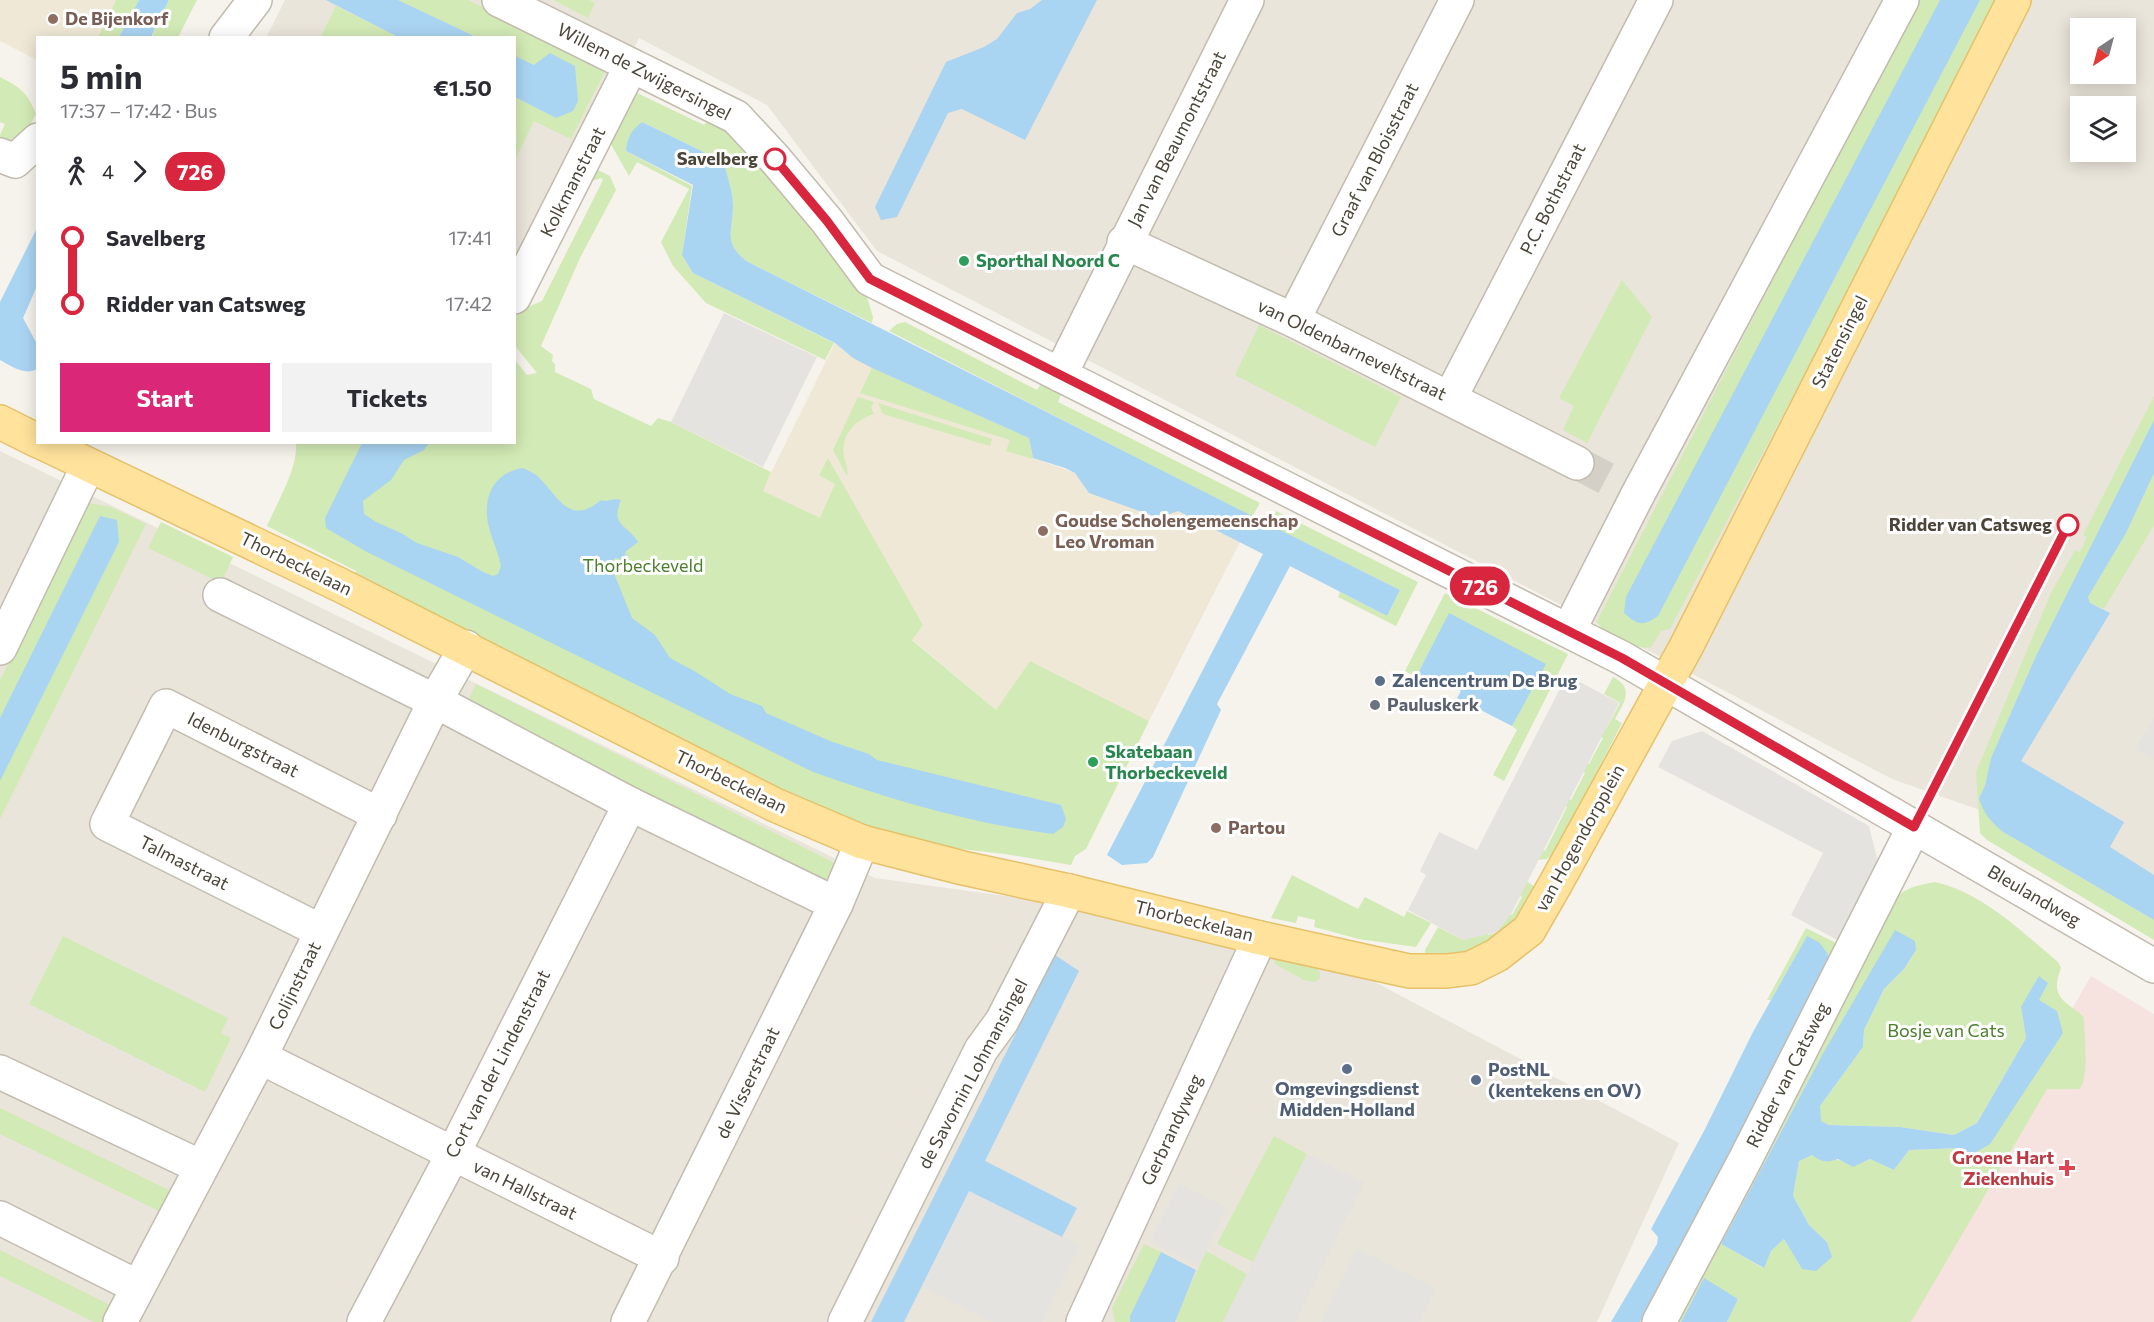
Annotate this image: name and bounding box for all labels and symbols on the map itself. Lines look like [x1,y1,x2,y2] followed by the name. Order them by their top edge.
[65,7,169,29] place label: De Bijenkorf
[46,12,60,26] marker: De Bijenkorf
[554,18,735,124] street label: Willem de Zwijgersingel
[2070,18,2136,84] north arrow
[1122,47,1230,230] street label: Jan van Beaumontstraat
[1326,79,1423,240] street label: Graaf van Bloisstraat
[535,123,609,240] street label: Kolkmanstraat
[1515,139,1590,258] street label: P.C. Bothstraat
[677,147,758,169] place label: Savelberg
[764,148,786,170] marker: Savelberg
[976,249,1120,271] place label: Sporthal Noord C
[957,254,971,268] marker: Sporthal Noord C
[1806,292,1872,392] street label: Statensingel
[1254,294,1451,405] street label: van Oldenbarneveltstraat
[1055,509,1299,552] place label: Goudse Scholengemeenschap Leo Vroman
[1889,513,2052,535] place label: Ridder van Catsweg
[2057,514,2079,536] marker: Ridder van Catsweg
[1036,524,1050,538] marker: Goudse Scholengemeenschap Leo Vroman
[237,527,356,600] street label: Thorbeckelaan
[583,554,703,576] park label: Thorbeckeveld
[1446,566,1514,606] line badge: 726
[1392,669,1577,691] place label: Zalencentrum De Brug
[1373,674,1387,688] marker: Zalencentrum De Brug
[1387,693,1480,715] place label: Pauluskerk
[1368,698,1382,712] marker: Pauluskerk
[184,707,303,782] street label: Idenburgstraat
[1105,740,1227,783] place label: Skatebaan Thorbeckeveld
[672,745,791,818] street label: Thorbeckelaan
[1086,755,1100,769] marker: Skatebaan Thorbeckeveld
[1530,760,1629,915] street label: van Hogendorpplein
[1228,816,1285,838] place label: Partou
[1209,821,1223,835] marker: Partou
[136,830,233,894] street label: Talmastraat
[1984,860,2085,931] street label: Bleulandweg
[1133,895,1256,945] street label: Thorbeckelaan
[263,938,325,1033] street label: Colijnstraat
[440,966,554,1161] street label: Cort van der Lindenstraat
[913,975,1032,1172] street label: de Savornin Lohmansingel
[1741,998,1833,1151] street label: Ridder van Catsweg
[1887,1019,2005,1041] park label: Bosje van Cats
[711,1023,784,1142] street label: de Visserstraat
[1488,1058,1642,1101] place label: PostNL (kentekens en OV)
[1340,1062,1354,1076] marker: Omgevingsdienst Midden-Holland
[1136,1070,1207,1189] street label: Gerbrandyweg
[1469,1073,1483,1087] marker: PostNL (kentekens en OV)
[1275,1077,1419,1120] place label: Omgevingsdienst Midden-Holland
[1952,1146,2054,1189] place label: Groene Hart Ziekenhuis
[470,1154,581,1224] street label: van Hallstraat
[2058,1159,2076,1177] marker: Groene Hart Ziekenhuis

